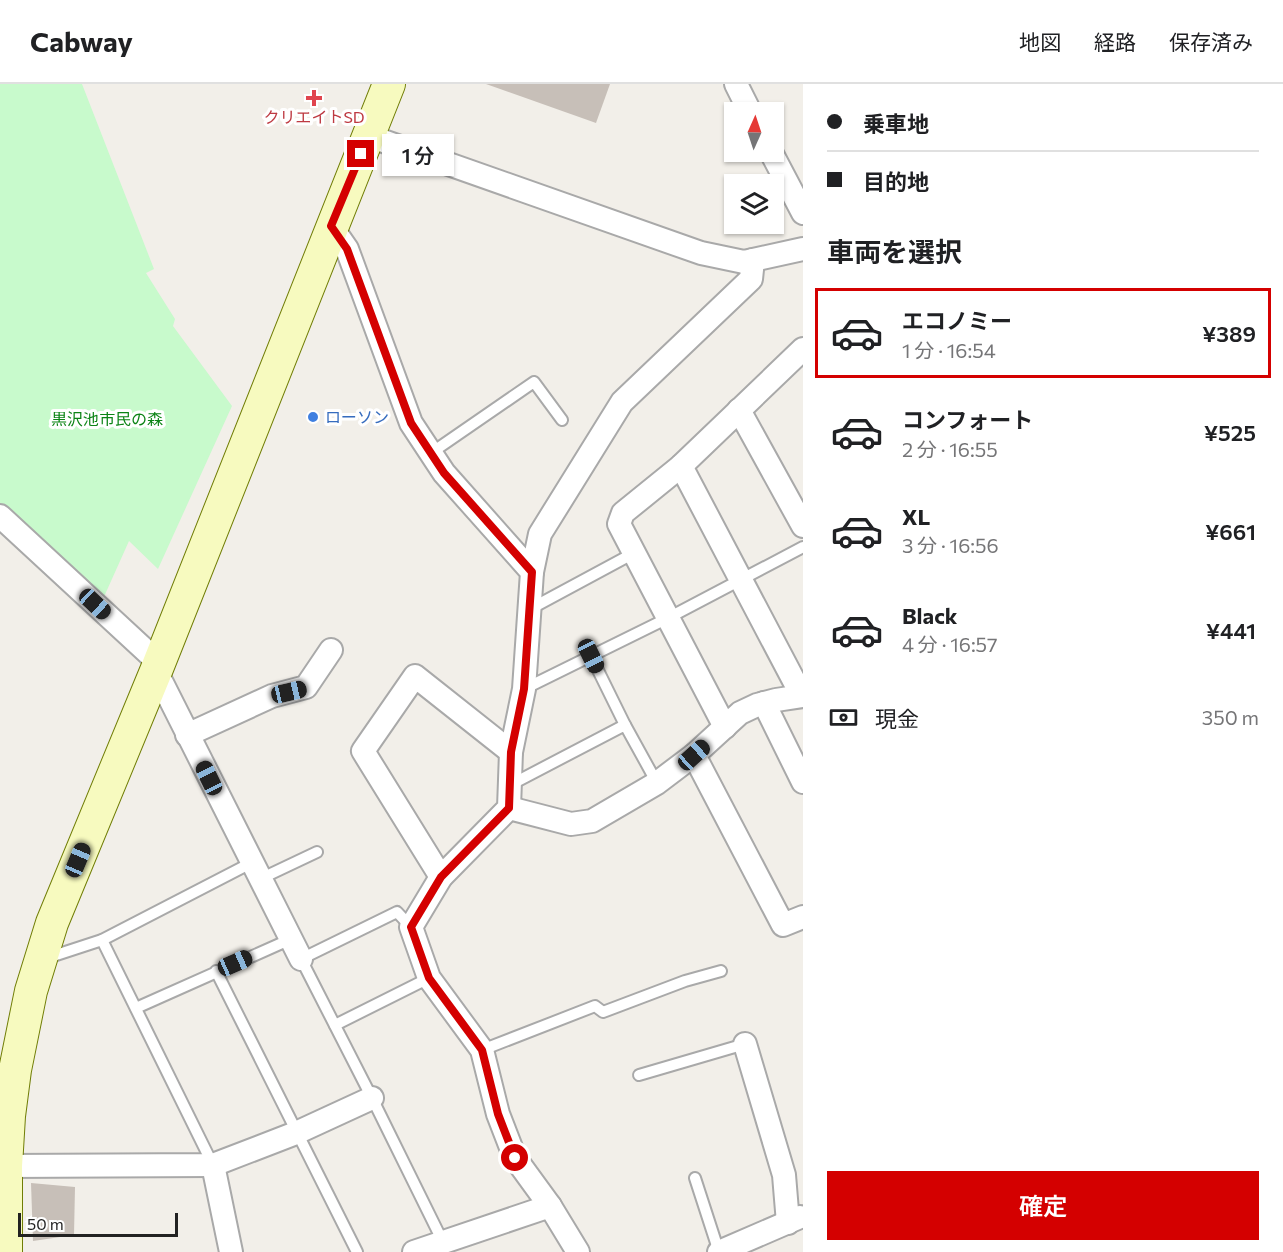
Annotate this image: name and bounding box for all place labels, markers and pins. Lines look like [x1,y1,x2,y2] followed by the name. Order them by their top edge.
[307,91,321,105] marker: クリエイトSD
[263,107,365,126] place label: クリエイトSD
[325,407,389,426] place label: ローソン
[306,410,320,424] marker: ローソン

